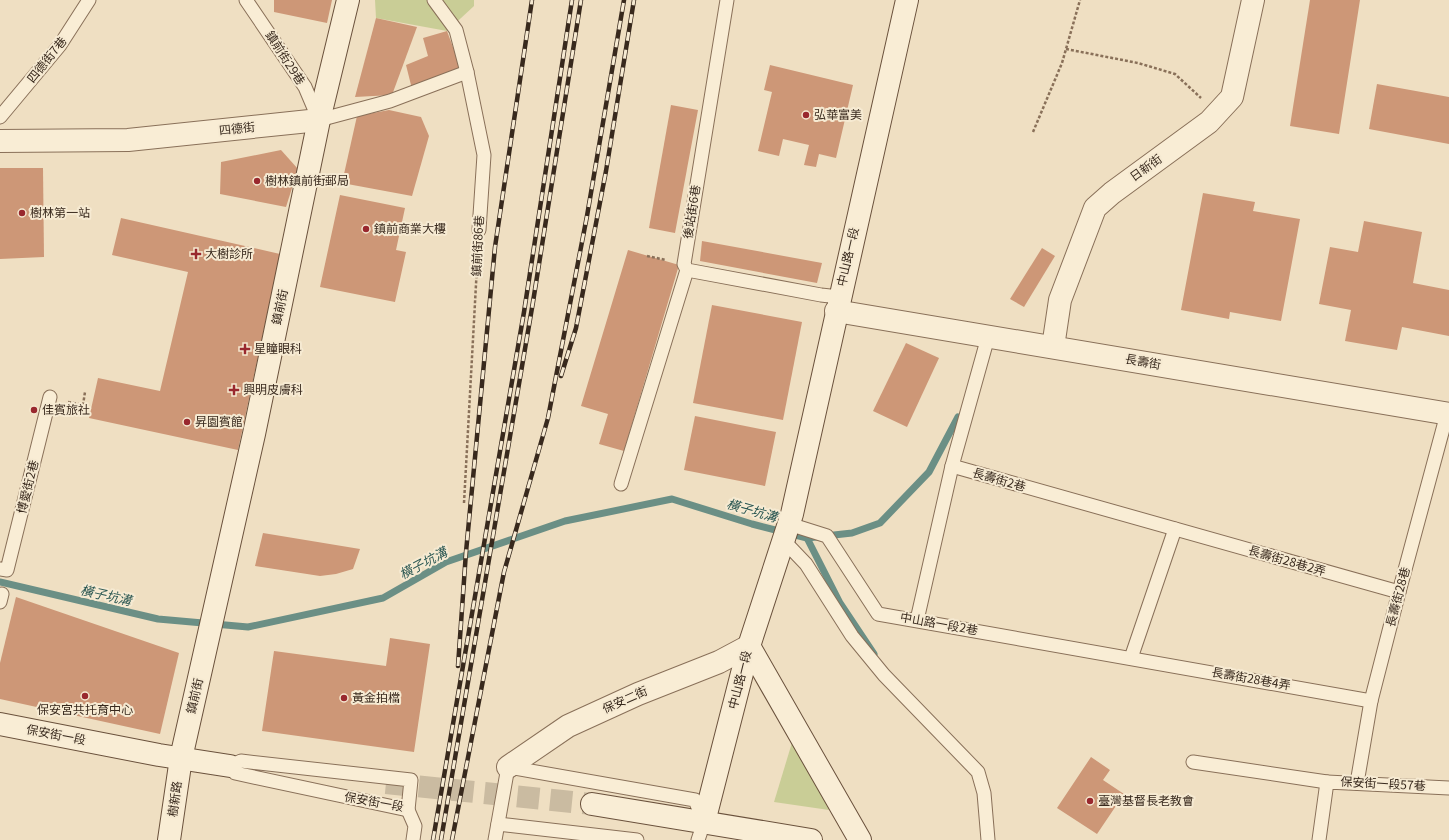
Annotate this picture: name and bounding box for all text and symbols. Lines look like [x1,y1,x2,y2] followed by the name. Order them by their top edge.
[262,27,310,88] street label: 鎮前街29巷
[22,32,70,86] street label: 四德街7巷
[814,105,862,122] place label: 弘華富美
[801,110,811,120] marker: 弘華富美
[218,117,256,138] street label: 四德街
[1126,149,1165,184] street label: 日新街
[265,171,349,188] place label: 樹林鎮前街郵局
[252,176,262,186] marker: 樹林鎮前街郵局
[678,183,703,240] street label: 後站街6巷
[30,203,90,220] place label: 樹林第一站
[17,208,27,218] marker: 樹林第一站
[466,215,487,277] street label: 鎮前街86巷
[374,219,446,236] place label: 鎮前商業大樓
[361,224,371,234] marker: 鎮前商業大樓
[832,226,862,288] street label: 中山路一段
[205,244,253,261] place label: 大樹診所
[190,248,202,260] marker: 大樹診所
[266,287,291,326] street label: 鎮前街
[254,339,302,356] place label: 星瞳眼科
[239,343,251,355] marker: 星瞳眼科
[1124,349,1162,372] street label: 長壽街
[243,380,303,397] place label: 興明皮膚科
[228,384,240,396] marker: 興明皮膚科
[42,400,90,417] place label: 佳賓旅社
[29,405,39,415] marker: 佳賓旅社
[195,412,243,429] place label: 昇園賓館
[182,417,192,427] marker: 昇園賓館
[12,458,41,515] street label: 博愛街2巷
[971,463,1028,494] street label: 長壽街2巷
[725,493,782,526] water label: 橫子坑溝
[1247,540,1328,579] street label: 長壽街28巷2弄
[395,541,452,583] water label: 橫子坑溝
[1380,565,1413,628] street label: 長壽街28巷
[79,579,136,610] water label: 橫子坑溝
[899,607,979,638] street label: 中山路一段2巷
[723,648,754,711] street label: 中山路一段
[1210,662,1292,693] street label: 長壽街28巷4弄
[181,676,206,715] street label: 鎮前街
[599,681,650,716] street label: 保安二街
[352,688,400,705] place label: 黃金拍檔
[80,691,90,701] marker: 保安宮共托育中心
[339,693,349,703] marker: 黃金拍檔
[37,700,133,717] place label: 保安宮共托育中心
[25,719,87,748] street label: 保安街一段
[1340,772,1426,793] street label: 保安街一段57巷
[163,780,184,818] street label: 樹新路
[343,787,405,814] street label: 保安街一段
[1098,791,1194,808] place label: 臺灣基督長老教會
[1085,796,1095,806] marker: 臺灣基督長老教會

